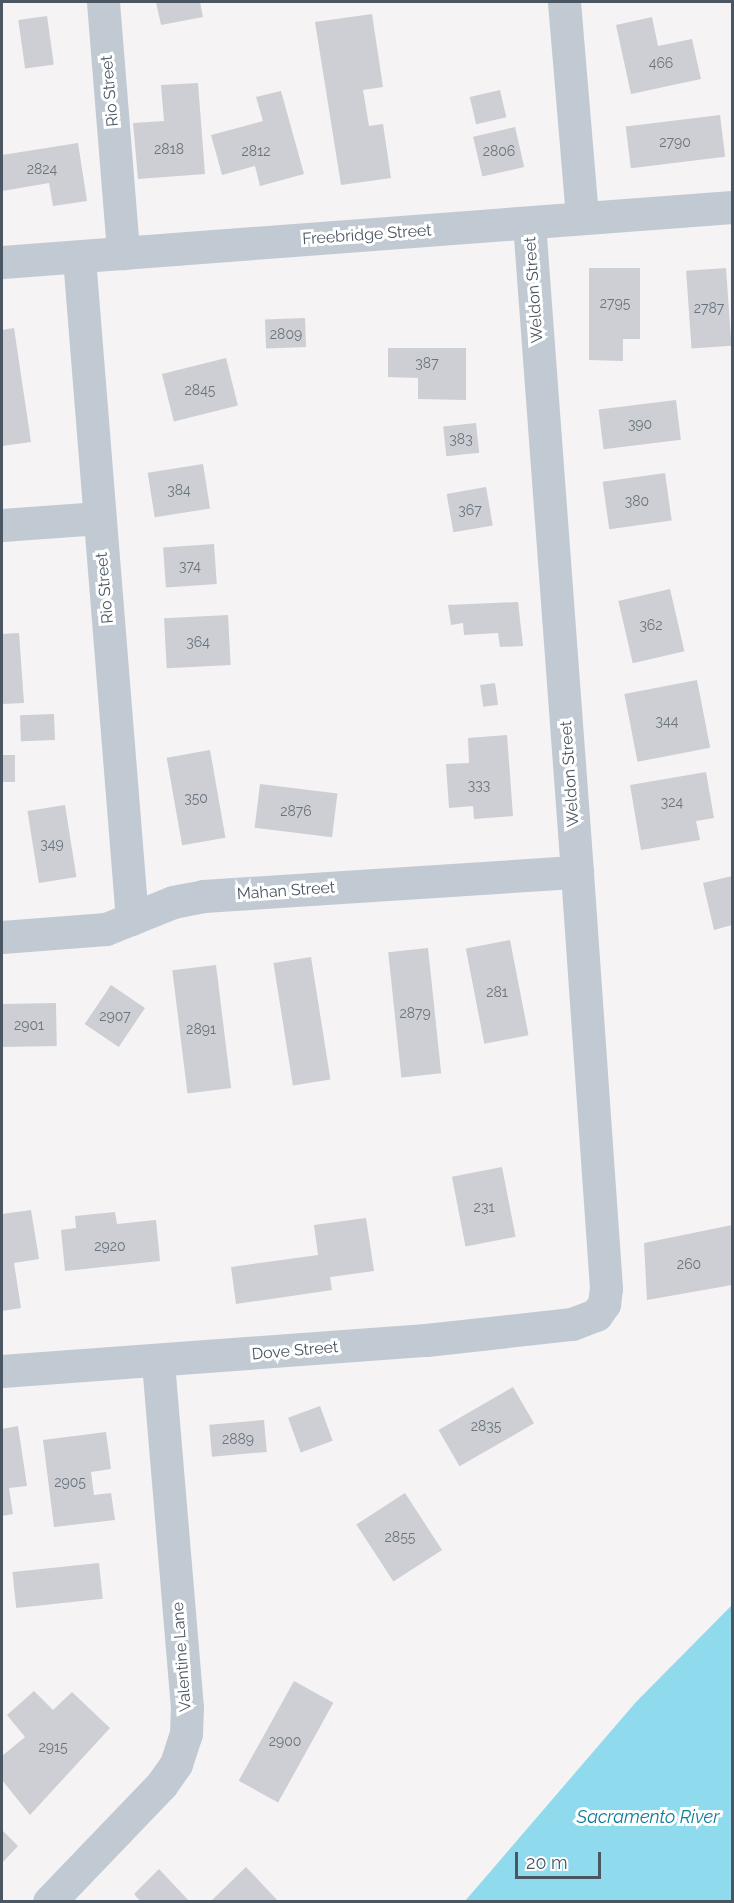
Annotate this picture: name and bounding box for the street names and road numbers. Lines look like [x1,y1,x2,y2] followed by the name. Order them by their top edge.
[97,54,123,128] street label: Rio Street
[302,221,432,249] street label: Freebridge Street
[521,236,547,344] street label: Weldon Street
[92,551,118,625] street label: Rio Street
[557,720,583,828] street label: Weldon Street
[236,878,336,904] street label: Mahan Street
[251,1338,339,1364] street label: Dove Street
[169,1601,195,1713] street label: Valentine Lane

